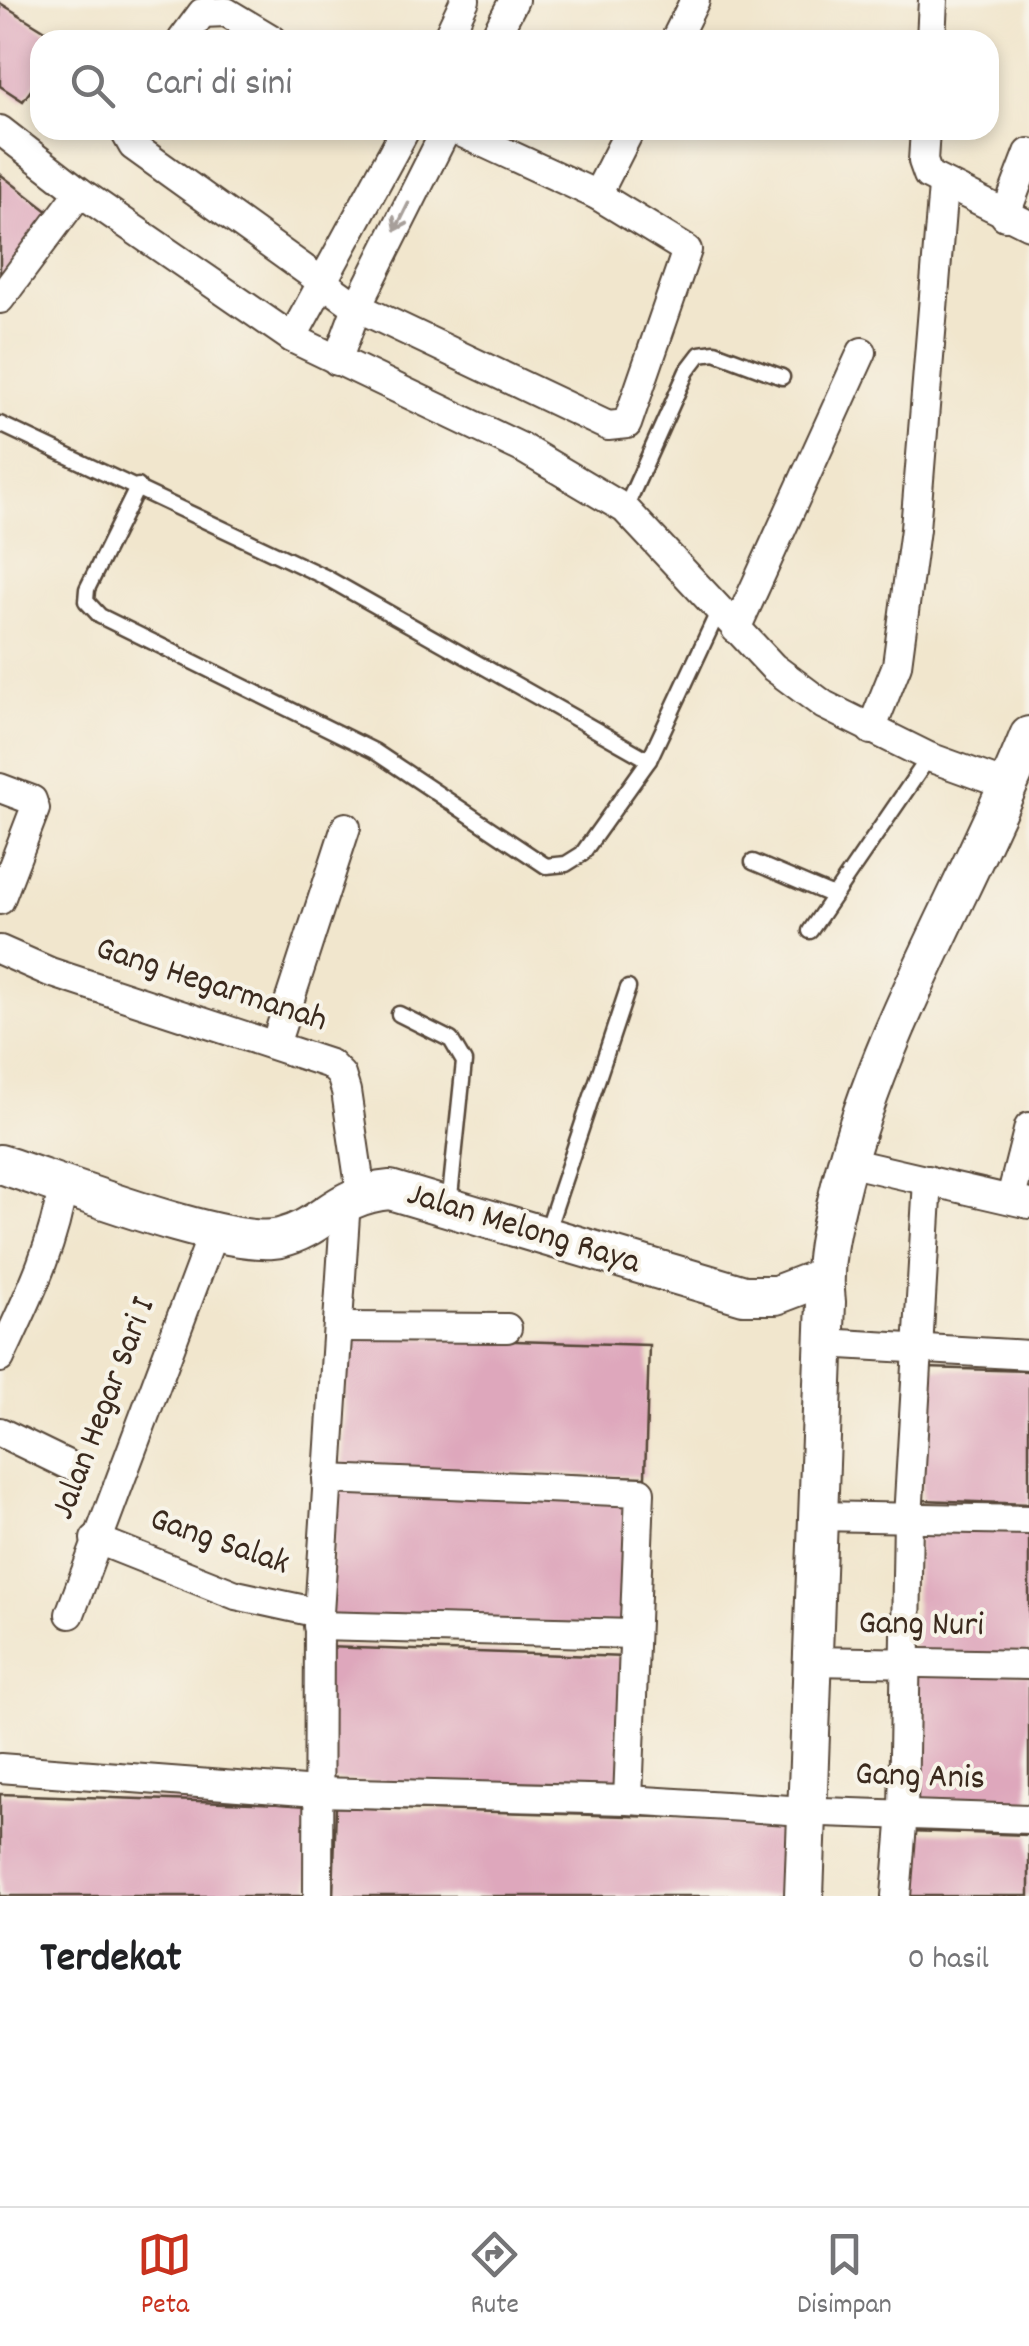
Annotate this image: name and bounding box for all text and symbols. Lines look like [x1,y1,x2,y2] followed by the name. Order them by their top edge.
[30,30,999,140] search box
[65,58,120,113] icon: search
[145,58,292,113] text: Cari di sini
[391,201,410,231] one-way arrow
[89,925,333,1047] street label: Gang Hegarmanah
[400,1171,646,1289] street label: Jalan Melong Raya
[40,1291,170,1527] street label: Jalan Hegar Sari I
[143,1496,295,1590] street label: Gang Salak
[858,1600,984,1652] street label: Gang Nuri
[854,1751,986,1805] street label: Gang Anis
[40,1931,181,1991] text: Terdekat
[908,1938,989,1984] text: 0 hasil
[137,2227,192,2327] tab: Peta
[467,2227,522,2327] tab: Rute
[797,2227,892,2327] tab: Disimpan

